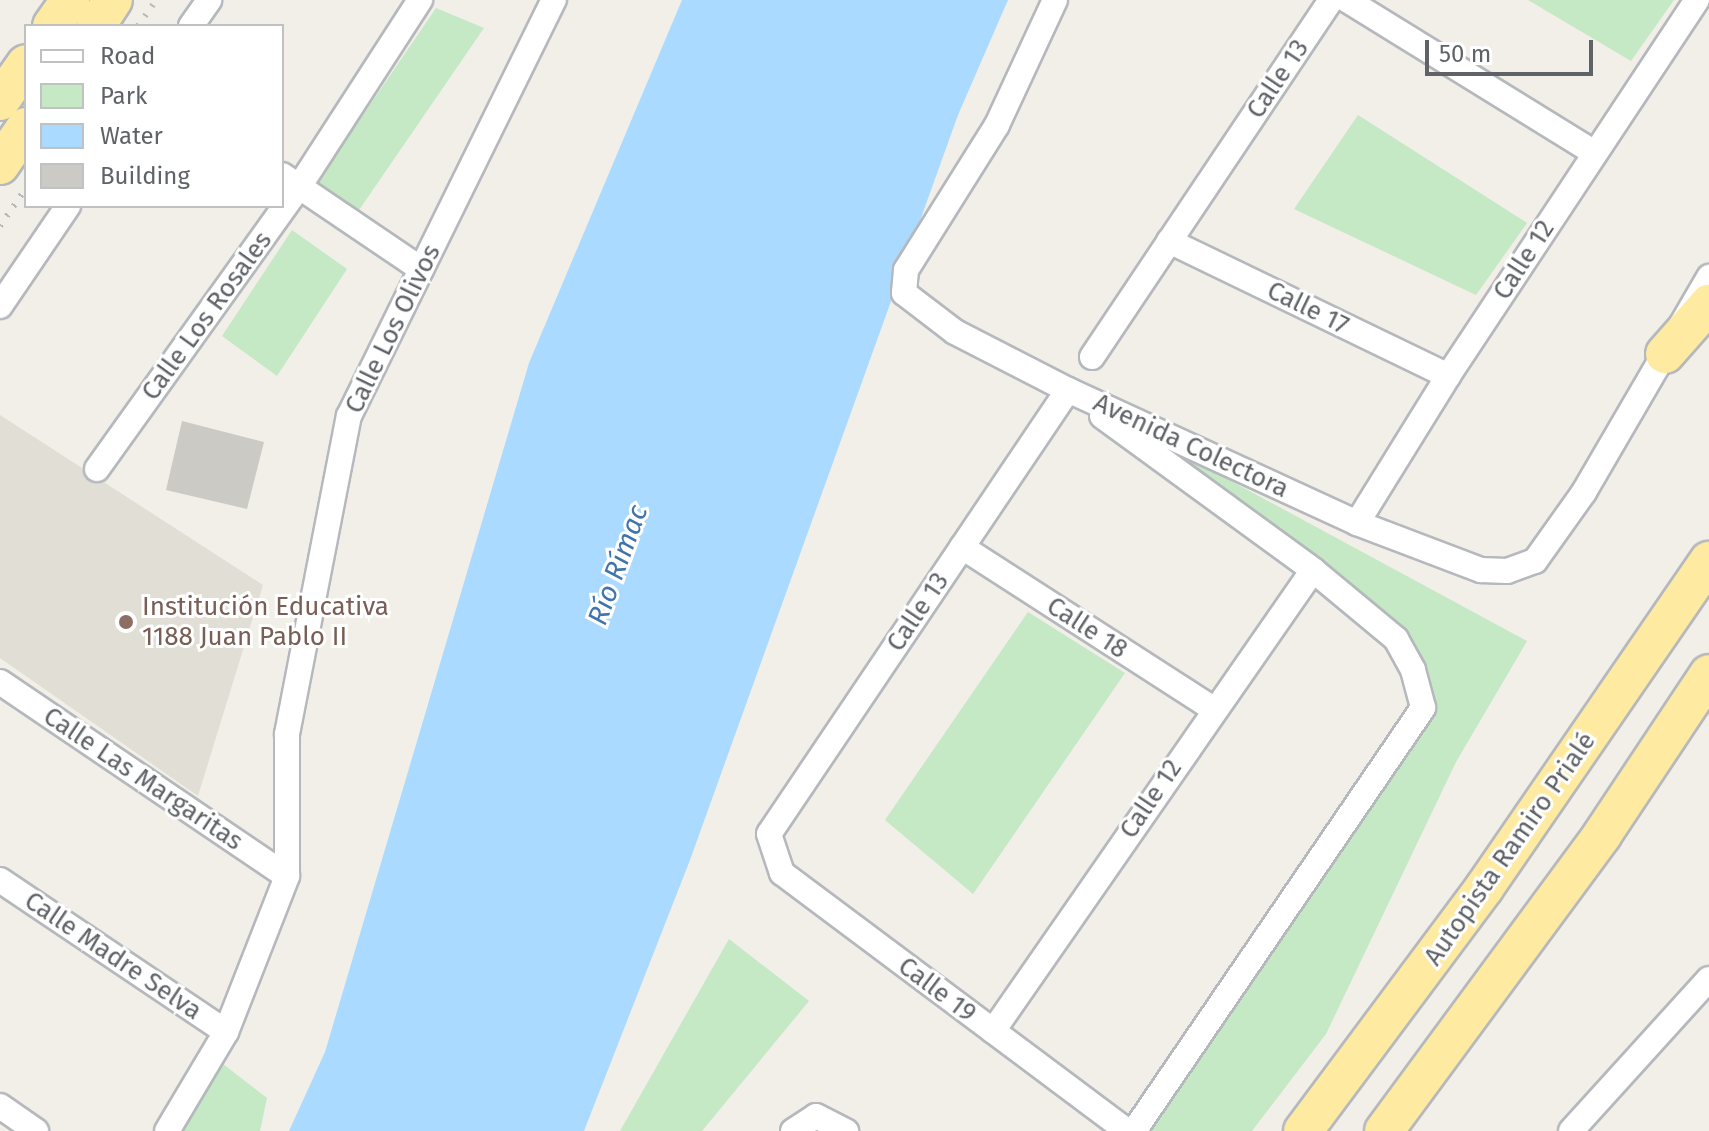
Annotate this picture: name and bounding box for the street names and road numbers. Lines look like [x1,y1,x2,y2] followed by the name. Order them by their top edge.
[1240,34,1316,124] street label: Calle 13
[1487,214,1561,306] street label: Calle 12
[135,226,279,406] street label: Calle Los Rosales
[339,240,447,418] street label: Calle Los Olivos
[1262,275,1354,341] street label: Calle 17
[1088,387,1294,505] street label: Avenida Colectora
[880,567,956,657] street label: Calle 13
[1041,590,1133,666] street label: Calle 18
[37,701,249,857] street label: Calle Las Margaritas
[1418,726,1602,972] street label: Autopista Ramiro Prialé
[1113,754,1189,844] street label: Calle 12
[19,885,207,1027] street label: Calle Madre Selva
[892,951,982,1029] street label: Calle 19

